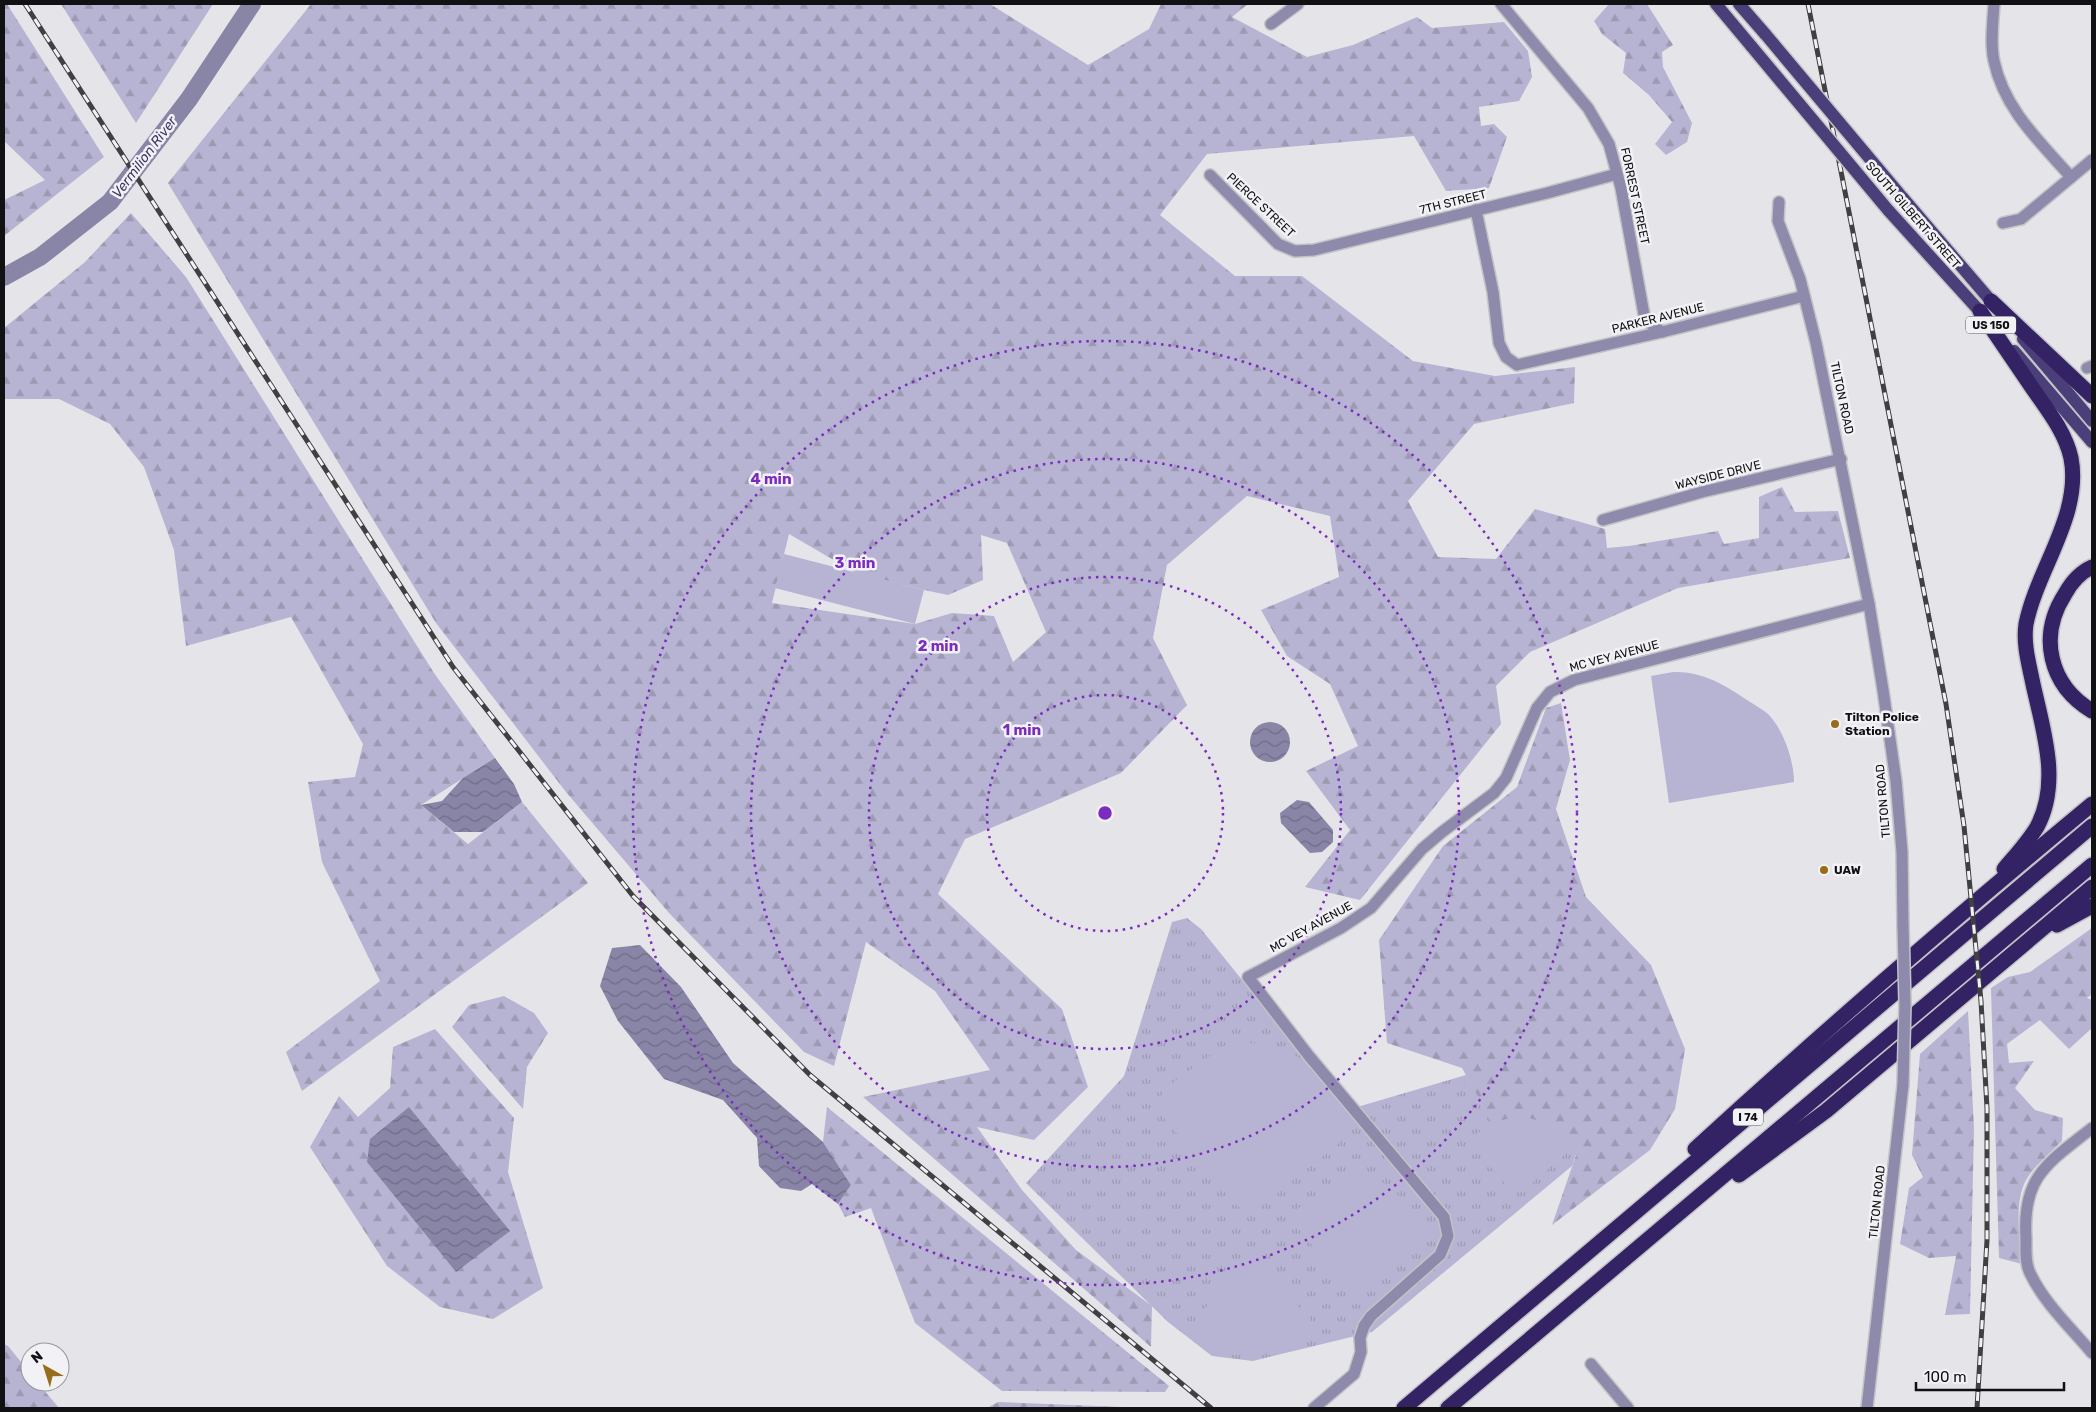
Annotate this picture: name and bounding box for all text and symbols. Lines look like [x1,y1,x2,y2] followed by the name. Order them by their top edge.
[108,113,181,201] water label: Vermilion River
[1618,146,1652,246] street label: FORREST STREET
[1863,159,1963,271] street label: SOUTH GILBERT STREET
[1224,170,1298,240] street label: PIERCE STREET
[1418,187,1488,217] street label: 7TH STREET
[1610,300,1706,336] street label: PARKER AVENUE
[1966,316,2016,334] road number: US 150
[1827,360,1857,436] street label: TILTON ROAD
[1674,458,1762,492] street label: WAYSIDE DRIVE
[750,470,792,488] text: 4 min
[835,554,875,572] text: 3 min
[918,637,958,655] text: 2 min
[1568,637,1660,675] street label: MC VEY AVENUE
[1845,710,1919,738] place label: Tilton Police Station
[1829,718,1841,730] marker: Tilton Police Station
[1003,721,1041,739] text: 1 min
[1873,764,1893,838] street label: TILTON ROAD
[1096,804,1114,822] centre of rings
[1834,863,1861,877] place label: UAW
[1818,864,1830,876] marker: UAW
[1267,899,1355,955] street label: MC VEY AVENUE
[1733,1108,1763,1126] road number: I 74
[1866,1165,1888,1239] street label: TILTON ROAD
[20,1342,70,1392] north arrow
[28,1348,46,1367] text: N
[1916,1360,2064,1392] scale bar
[1924,1368,1966,1386] text: 100 m

